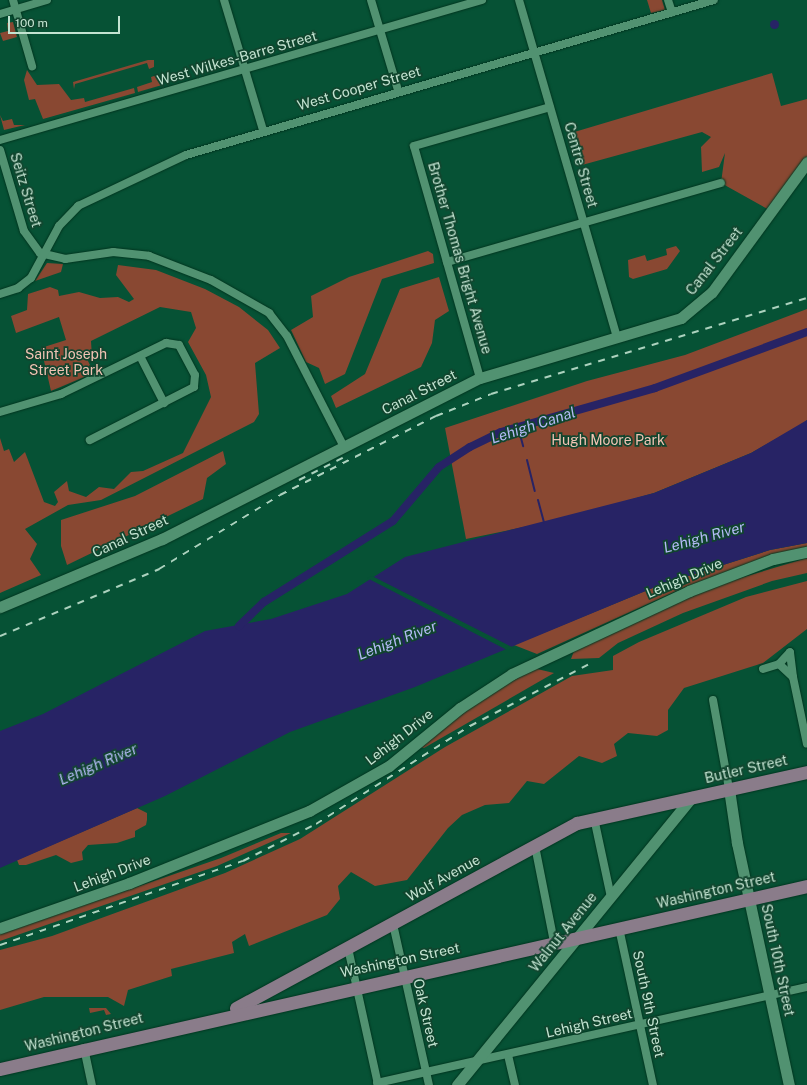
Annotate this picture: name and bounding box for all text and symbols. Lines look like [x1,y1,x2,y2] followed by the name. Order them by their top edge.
[10,8,122,34] scale bar
[15,16,48,30] text: 100 m
[155,27,319,89] street label: West Wilkes-Barre Street
[295,62,423,114] street label: West Cooper Street
[561,120,601,210] street label: Centre Street
[7,151,45,229] street label: Seitz Street
[425,160,495,356] street label: Brother Thomas Bright Avenue
[682,224,746,298] street label: Canal Street
[25,346,107,378] park label: Saint Joseph Street Park
[379,366,459,418] street label: Canal Street
[488,403,578,447] water label: Lehigh Canal
[551,432,665,448] park label: Hugh Moore Park
[89,511,171,561] street label: Canal Street
[661,517,747,557] water label: Lehigh River
[643,554,725,602] street label: Lehigh Drive
[355,617,439,663] water label: Lehigh River
[362,705,436,769] street label: Lehigh Drive
[56,739,140,789] water label: Lehigh River
[703,751,789,787] street label: Butler Street
[71,851,153,895] street label: Lehigh Drive
[403,851,483,905] street label: Wolf Avenue
[655,868,777,912] street label: Washington Street
[526,889,600,975] street label: Walnut Avenue
[758,902,798,1018] street label: South 10th Street
[339,939,461,981] street label: Washington Street
[629,949,669,1059] street label: South 9th Street
[410,977,442,1049] street label: Oak Street
[544,1005,634,1041] street label: Lehigh Street
[23,1009,145,1055] street label: Washington Street

